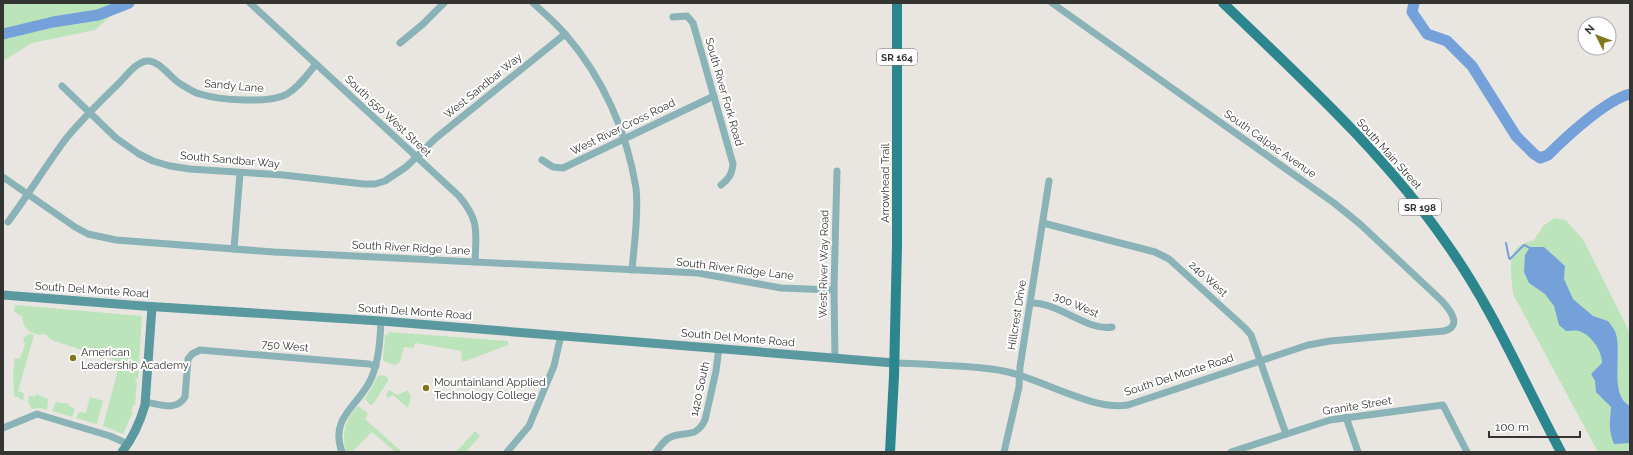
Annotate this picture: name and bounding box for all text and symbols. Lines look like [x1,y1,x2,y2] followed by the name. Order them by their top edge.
[1577,16,1617,56] north arrow
[1582,22,1598,37] text: N
[702,36,746,148] street label: South River Fork Road
[877,49,917,65] road number: SR 164
[441,51,525,121] street label: West Sandbar Way
[342,73,434,160] street label: South 550 West Street
[204,77,265,95] street label: Sandy Lane
[569,96,678,158] street label: West River Cross Road
[1222,107,1319,181] street label: South Calpac Avenue
[1354,116,1424,192] street label: South Main Street
[879,143,892,223] street label: Arrowhead Trail
[180,149,280,171] street label: South Sandbar Way
[1399,199,1441,215] road number: SR 198
[817,210,831,318] street label: West River Way Road
[352,238,471,258] street label: South River Ridge Lane
[675,255,795,283] street label: South River Ridge Lane
[1186,258,1230,300] street label: 240 West
[1005,279,1029,351] street label: Hillcrest Drive
[35,280,150,300] street label: South Del Monte Road
[1051,290,1101,320] street label: 300 West
[358,302,473,322] street label: South Del Monte Road
[681,327,796,349] street label: South Del Monte Road
[261,337,309,355] street label: 750 West
[81,346,189,372] place label: American Leadership Academy
[1123,351,1235,399] street label: South Del Monte Road
[68,353,78,363] marker: American Leadership Academy
[688,360,712,418] street label: 1420 South
[434,376,546,402] place label: Mountainland Applied Technology College
[421,383,431,393] marker: Mountainland Applied Technology College
[1321,394,1393,418] street label: Granite Street
[1489,413,1580,439] scale bar
[1495,420,1529,434] text: 100 m

